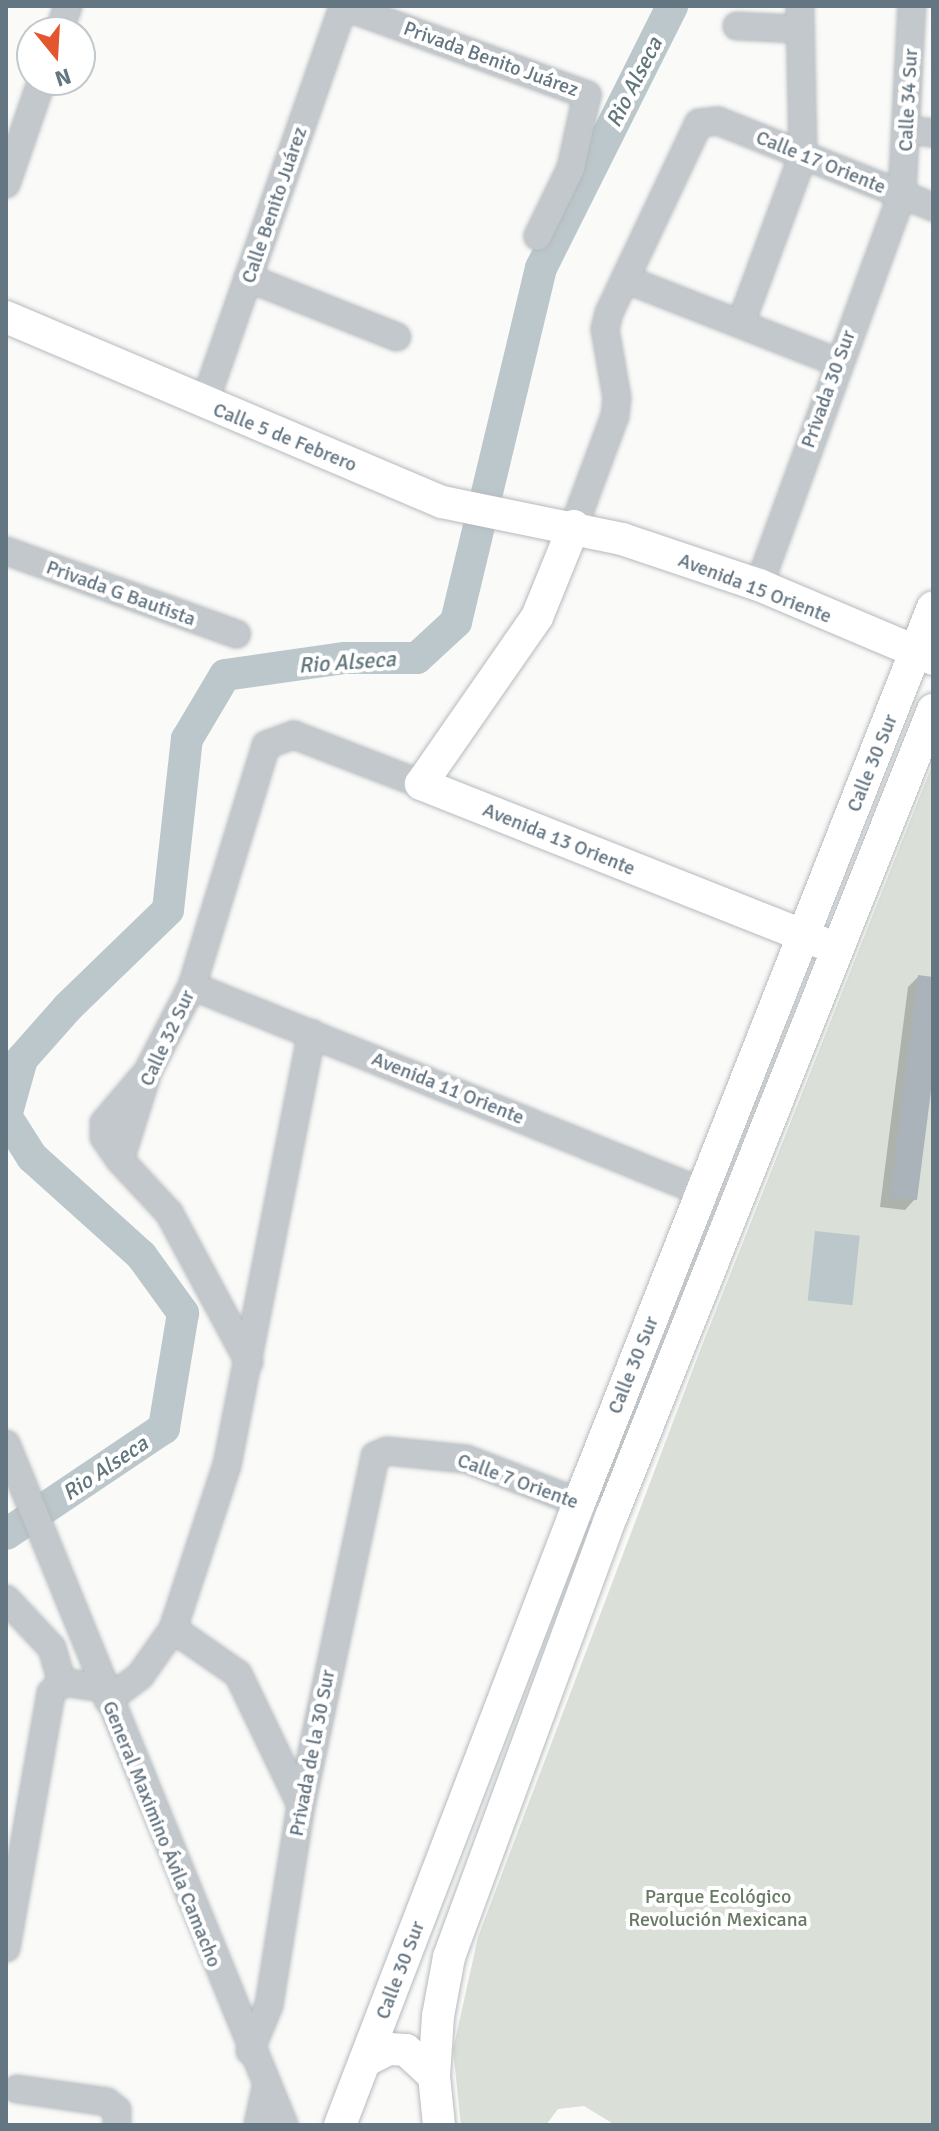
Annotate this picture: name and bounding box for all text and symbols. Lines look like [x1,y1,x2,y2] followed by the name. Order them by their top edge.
[16,16,96,96] north arrow
[400,16,582,102] street label: Privada Benito Juárez
[600,33,668,131] water label: Rio Alseca
[893,48,923,152] street label: Calle 34 Sur
[51,62,74,93] text: N
[236,124,312,286] street label: Calle Benito Juárez
[753,125,889,199] street label: Calle 17 Oriente
[796,327,860,451] street label: Privada 30 Sur
[210,397,360,477] street label: Calle 5 de Febrero
[675,548,835,628] street label: Avenida 15 Oriente
[43,555,199,631] street label: Privada G Bautista
[298,645,396,679] water label: Rio Alseca
[842,711,902,815] street label: Calle 30 Sur
[479,797,639,881] street label: Avenida 13 Oriente
[134,986,200,1090] street label: Calle 32 Sur
[368,1046,528,1130] street label: Avenida 11 Oriente
[603,1313,663,1417] street label: Calle 30 Sur
[57,1430,153,1506] water label: Rio Alseca
[454,1448,582,1514] street label: Calle 7 Oriente
[284,1668,340,1838] street label: Privada de la 30 Sur
[98,1697,226,1971] street label: General Maximino Ávila Camacho
[628,1885,808,1932] park label: Parque Ecológico Revolución Mexicana
[370,1918,430,2022] street label: Calle 30 Sur

